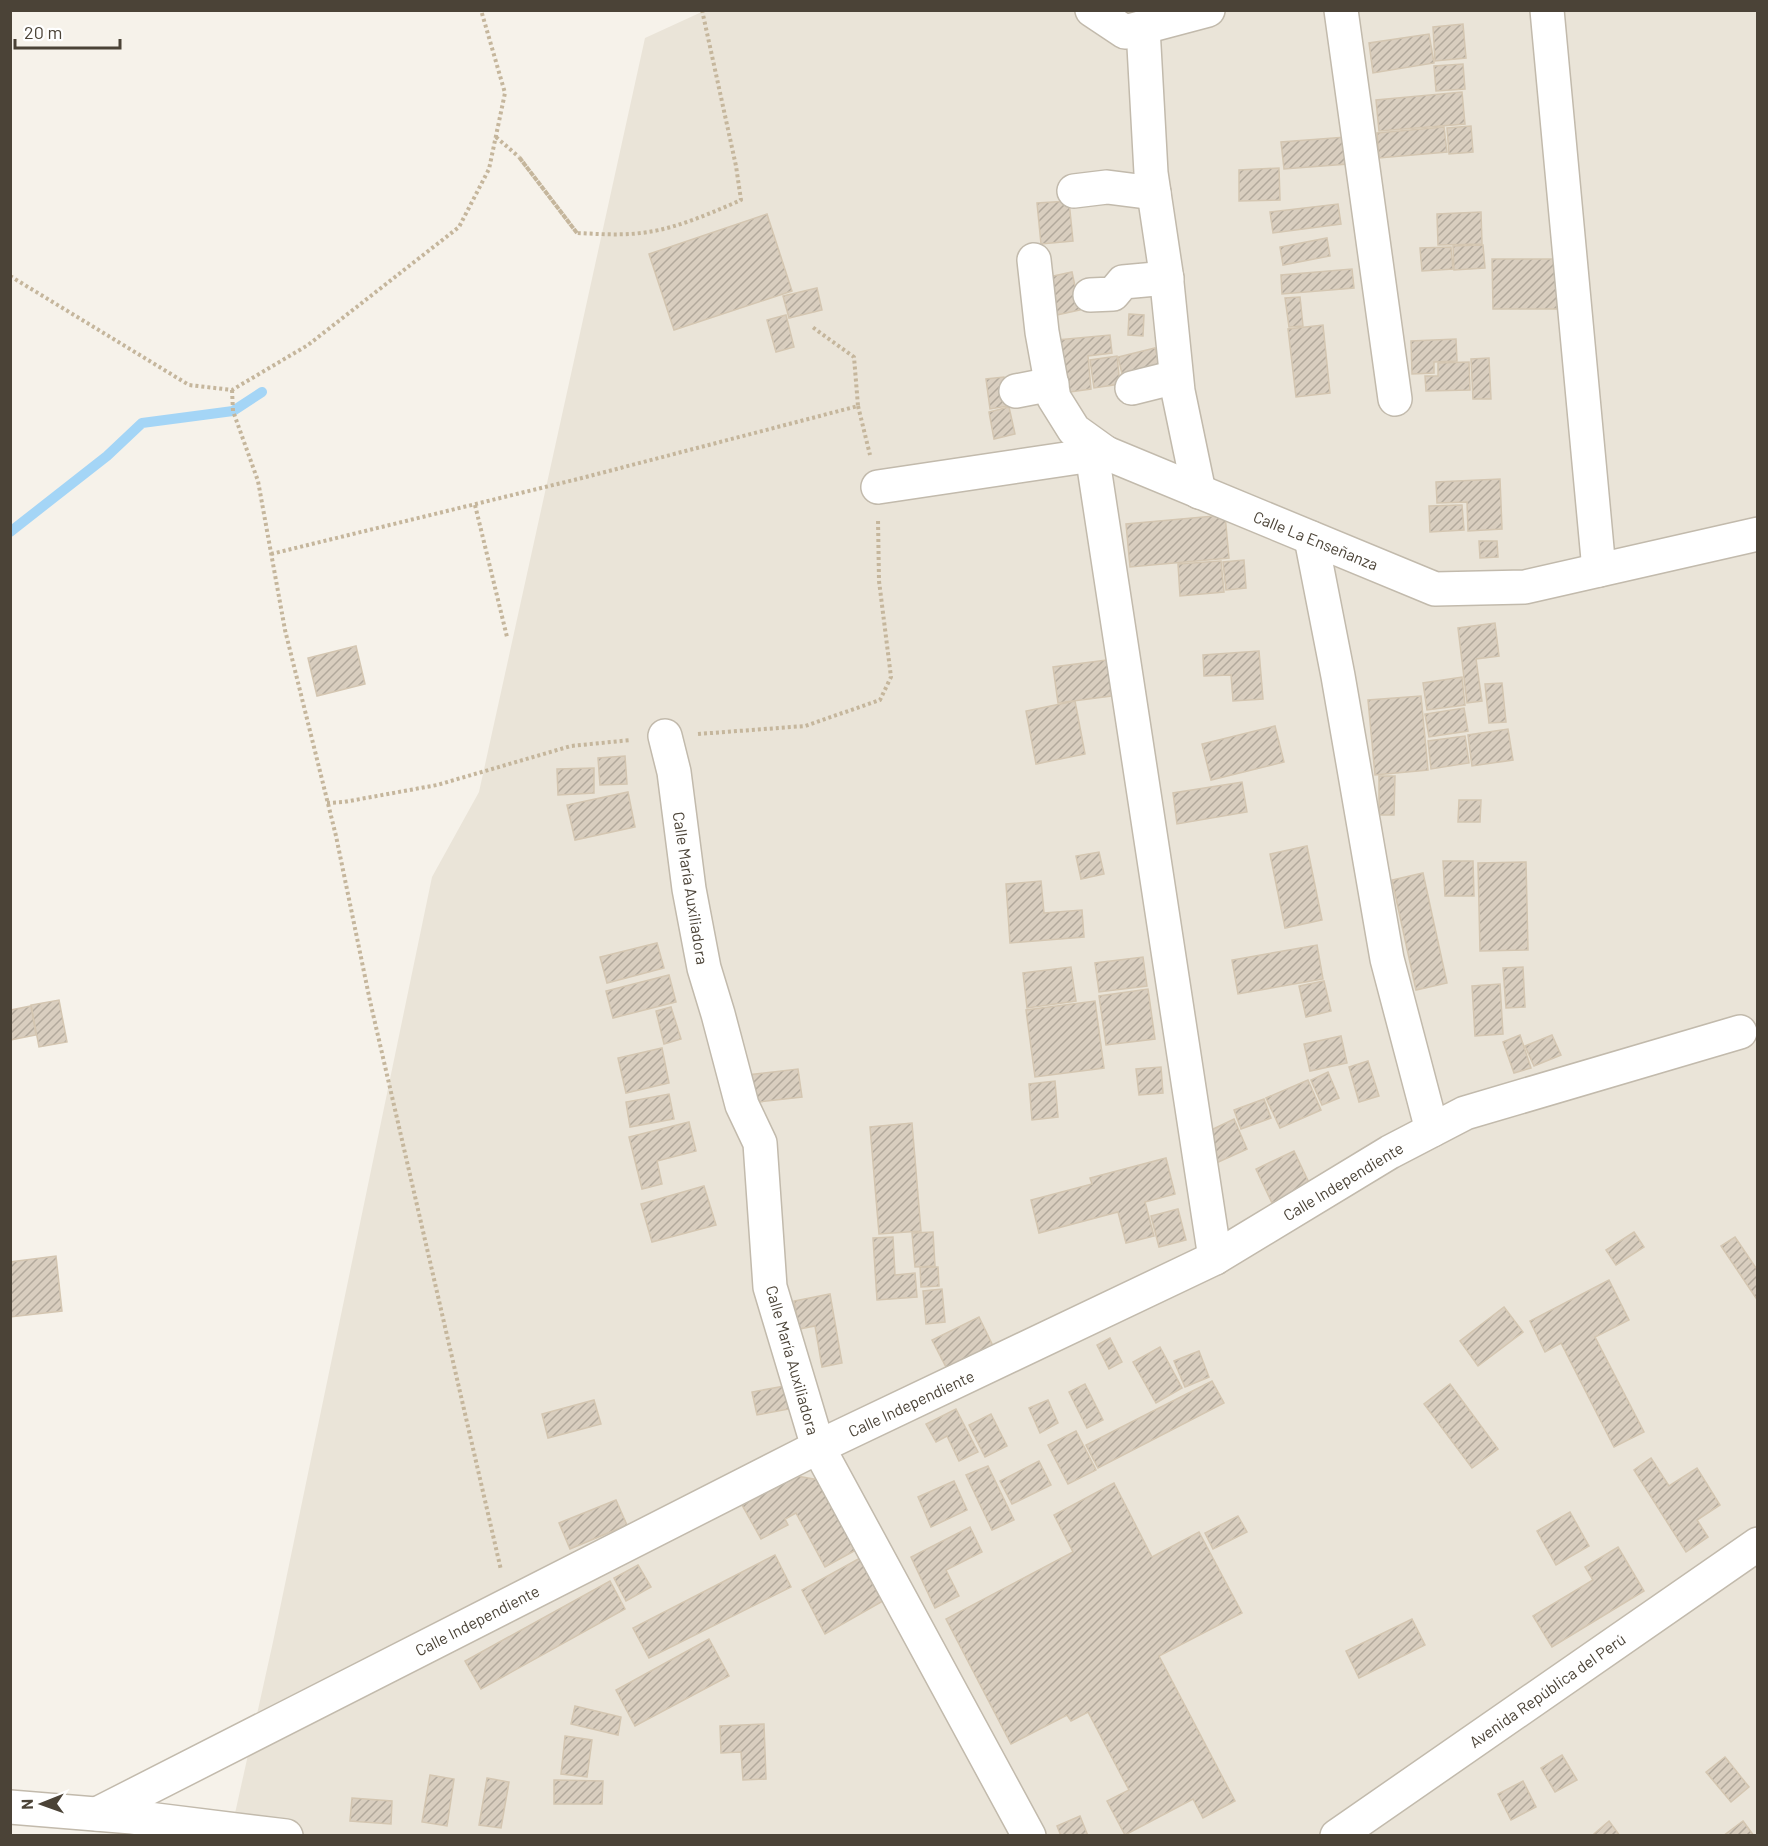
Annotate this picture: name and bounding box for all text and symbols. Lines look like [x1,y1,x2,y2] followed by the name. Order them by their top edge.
[15,12,120,50] scale bar
[24,21,62,43] text: 20 m
[1251,506,1381,574] street label: Calle La Enseñanza
[670,810,712,966] street label: Calle María Auxiliadora
[1280,1138,1406,1224] street label: Calle Independiente
[763,1283,823,1437] street label: Calle María Auxiliadora
[845,1366,977,1440] street label: Calle Independiente
[412,1581,542,1659] street label: Calle Independiente
[1465,1629,1629,1751] street label: Avenida República del Perú
[12,1774,72,1834] north arrow
[17,1799,36,1810] text: N

